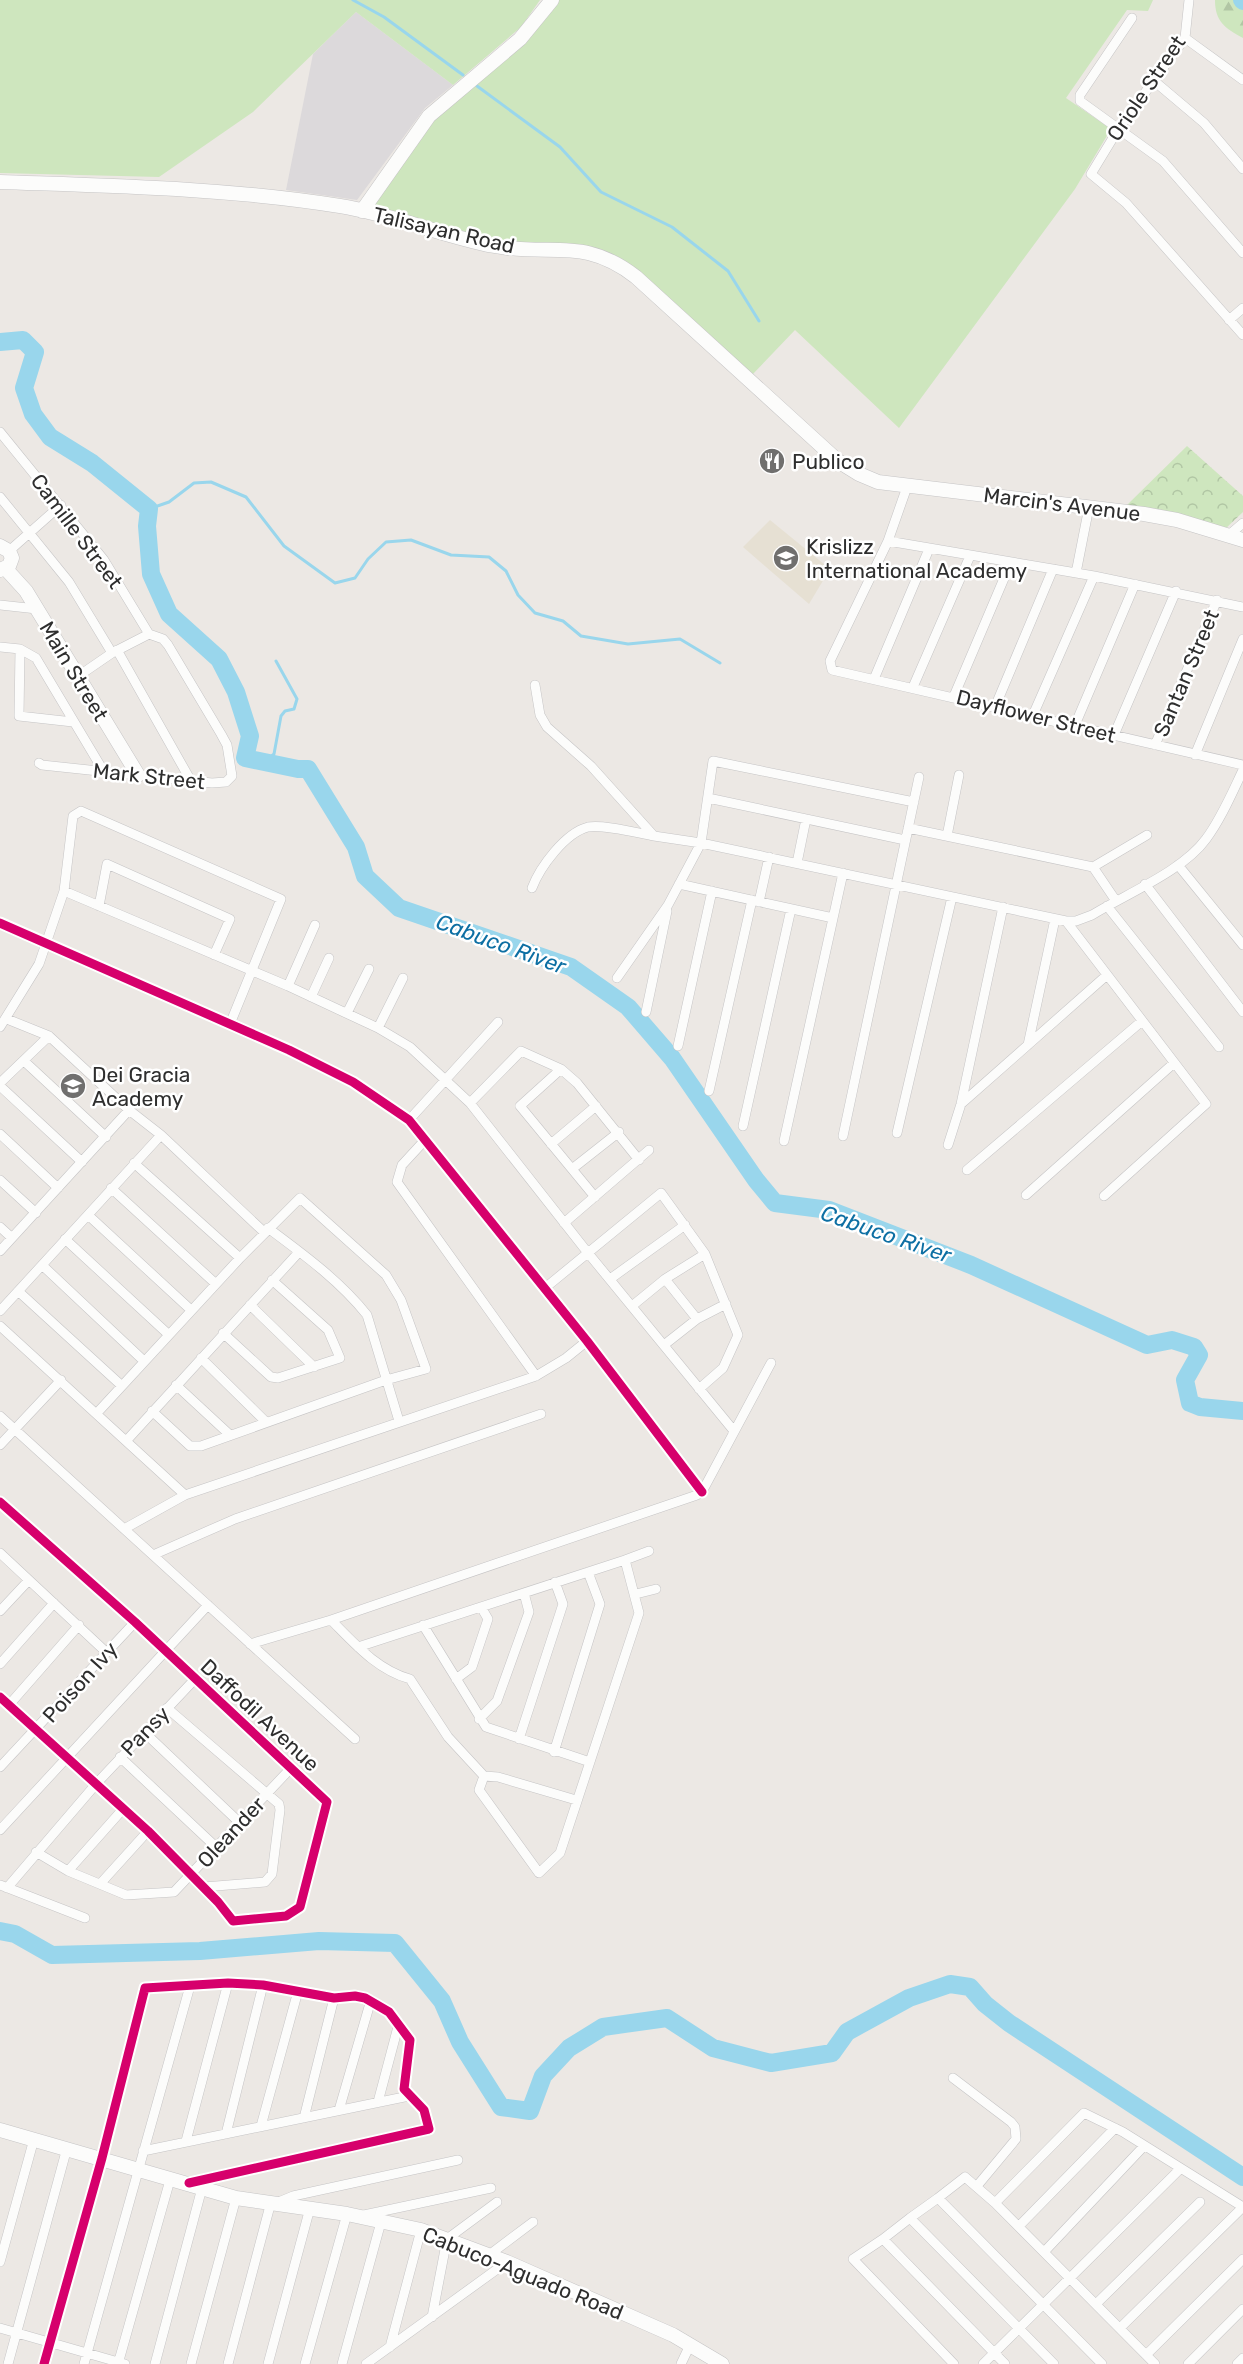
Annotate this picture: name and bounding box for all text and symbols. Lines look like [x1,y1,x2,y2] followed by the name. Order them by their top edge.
[1102,30,1190,146] street label: Oriole Street
[371,202,517,258] street label: Talisayan Road
[757,446,787,476] restaurant icon: Publico
[792,449,864,474] place label: Publico
[26,469,128,593] street label: Camille Street
[982,482,1142,526] street label: Marcin's Avenue
[806,534,1028,583] place label: Krislizz International Academy
[771,543,801,573] school or university icon: Krislizz International Academy
[1148,606,1224,740] street label: Santan Street
[34,617,114,725] street label: Main Street
[954,684,1118,748] street label: Dayflower Street
[92,758,206,794] street label: Mark Street
[432,908,571,981] water label: Cabuco River
[92,1062,190,1111] place label: Dei Gracia Academy
[58,1071,88,1101] school or university icon: Dei Gracia Academy
[817,1199,956,1269] water label: Cabuco River
[37,1636,123,1728] street label: Poison Ivy
[195,1654,325,1776] street label: Daffodil Avenue
[115,1701,175,1761] street label: Pansy
[192,1791,270,1873] street label: Oleander
[419,2221,627,2325] street label: Cabuco-Aguado Road

